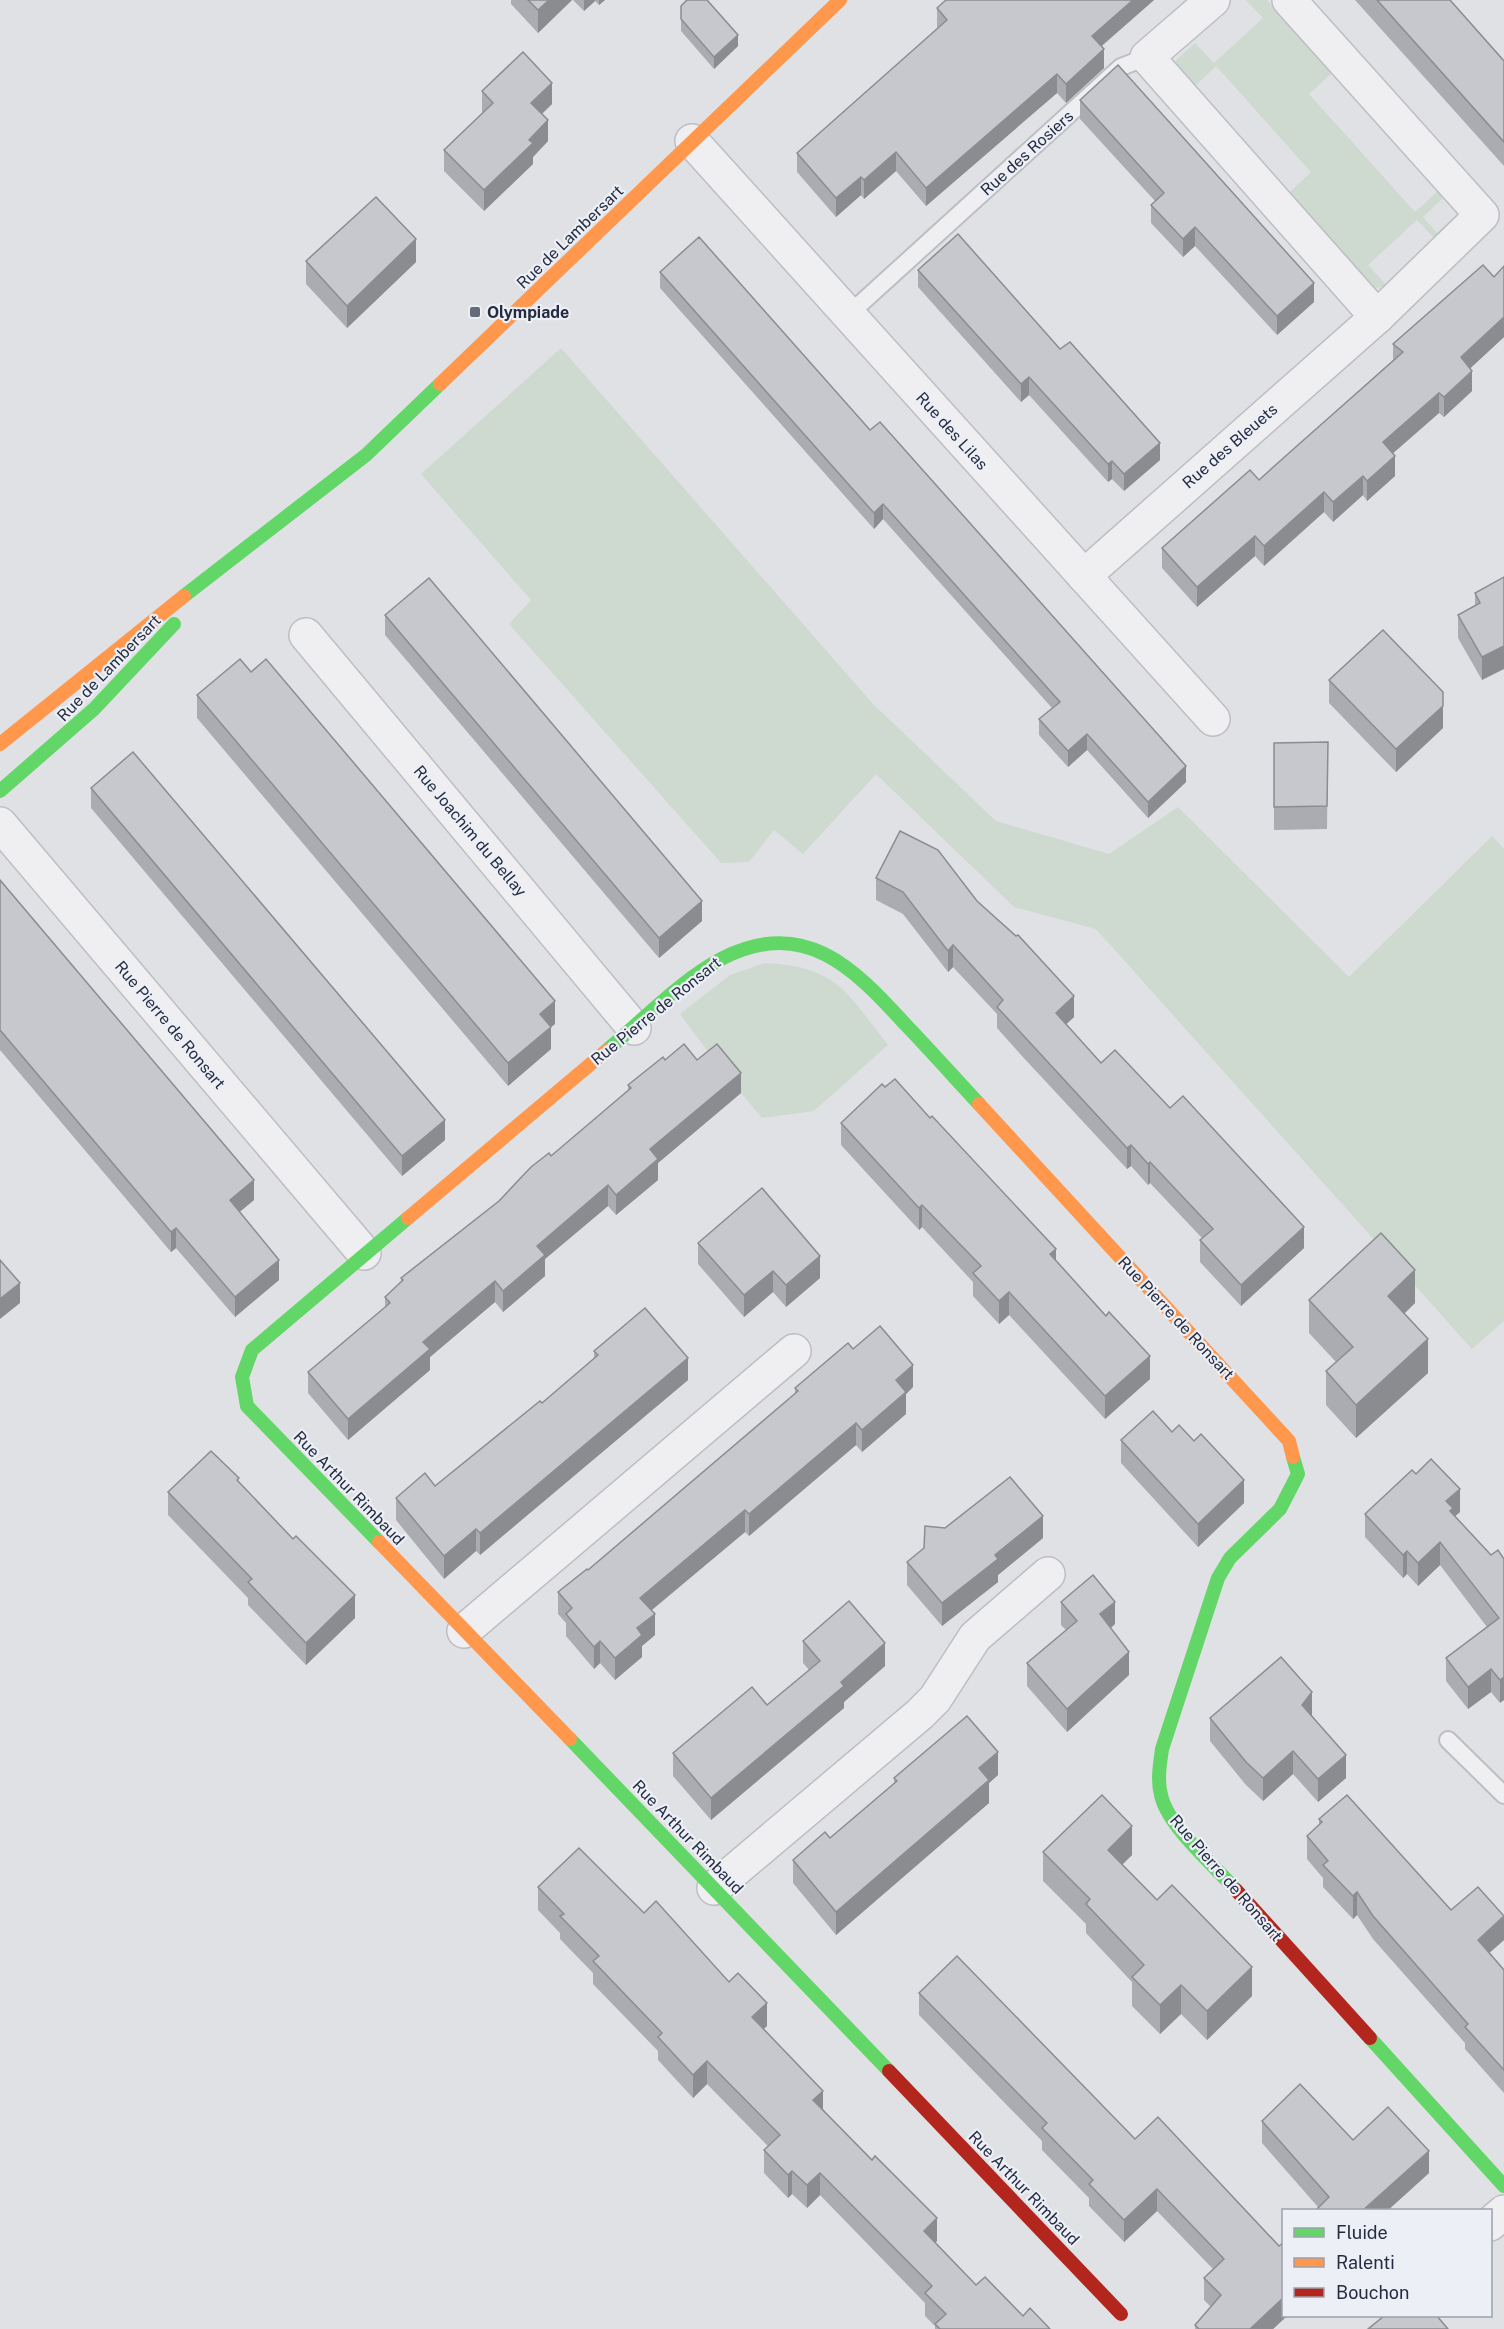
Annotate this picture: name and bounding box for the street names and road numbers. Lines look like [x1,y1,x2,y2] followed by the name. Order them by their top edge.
[977,106,1077,200] street label: Rue des Rosiers
[513,181,627,293] street label: Rue de Lambersart
[912,388,992,474] street label: Rue des Lilas
[1179,400,1281,492] street label: Rue des Bleuets
[53,611,165,725] street label: Rue de Lambersart
[410,762,531,901] street label: Rue Joachim du Bellay
[587,953,725,1069] street label: Rue Pierre de Ronsart
[111,957,229,1093] street label: Rue Pierre de Ronsart
[1114,1252,1238,1384] street label: Rue Pierre de Ronsart
[290,1427,408,1549] street label: Rue Arthur Rimbaud
[629,1776,747,1898] street label: Rue Arthur Rimbaud
[1166,1811,1286,1945] street label: Rue Pierre de Ronsart
[965,2127,1083,2249] street label: Rue Arthur Rimbaud

